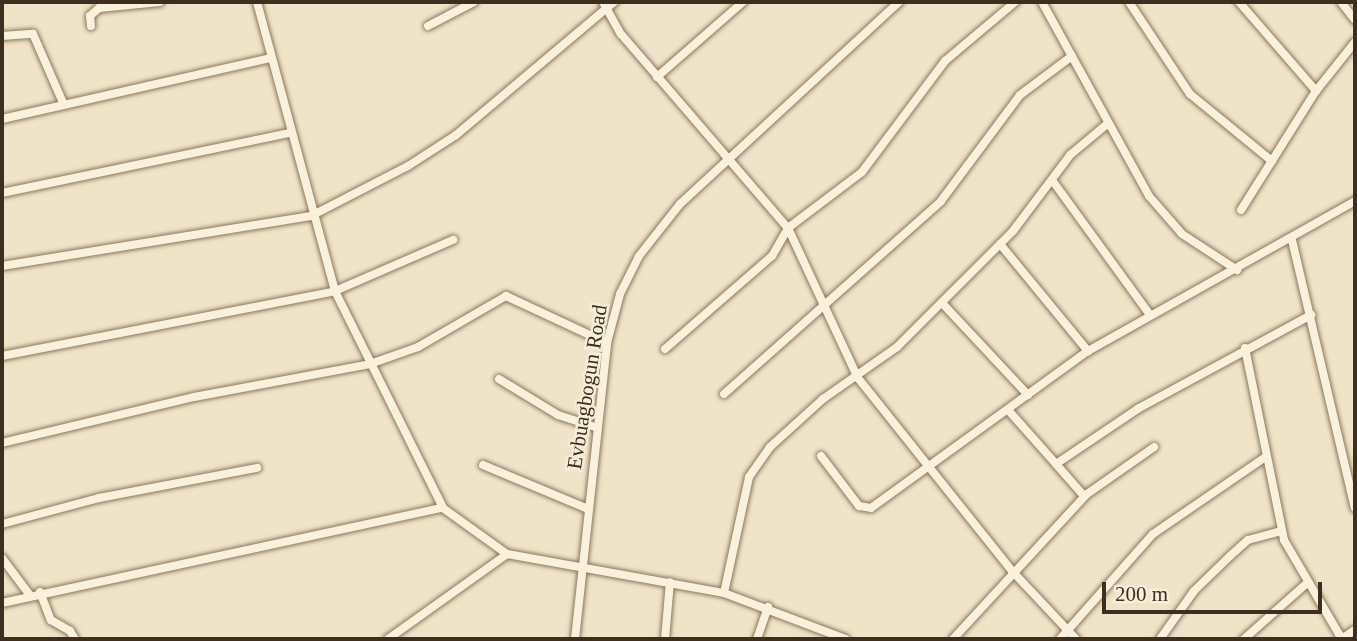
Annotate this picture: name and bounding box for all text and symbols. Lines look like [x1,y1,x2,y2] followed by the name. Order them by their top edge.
[562,303,612,471] street label: Evbuagbogun Road
[1105,568,1326,612] scale bar
[1115,582,1168,606] text: 200 m

